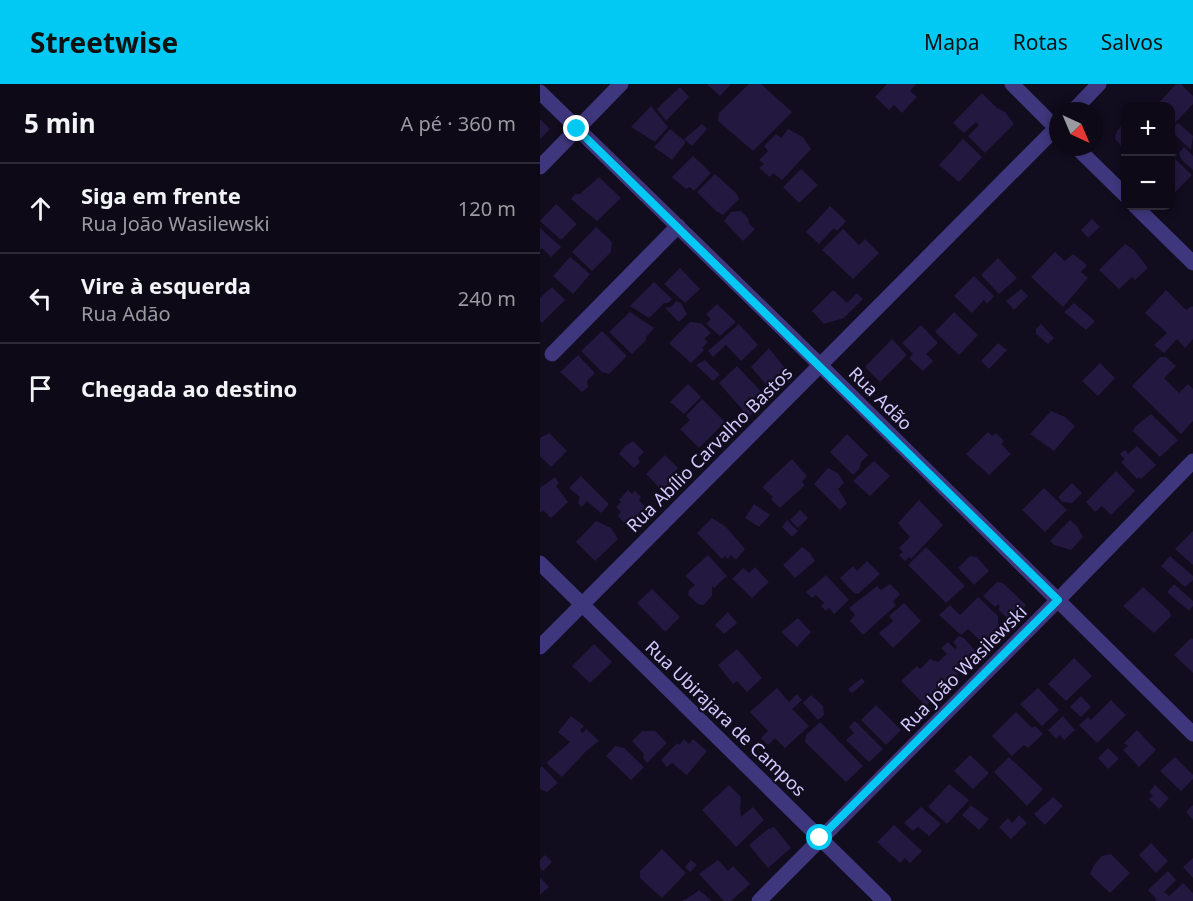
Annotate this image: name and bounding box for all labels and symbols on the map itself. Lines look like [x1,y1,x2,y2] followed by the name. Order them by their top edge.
[1049,102,1103,156] north arrow
[563,115,589,141] route end
[621,361,797,537] street label: Rua Abílio Carvalho Bastos
[844,361,918,435] street label: Rua Adão
[894,599,1032,737] street label: Rua João Wasilewski
[641,635,811,801] street label: Rua Ubirajara de Campos
[806,824,832,850] route start

